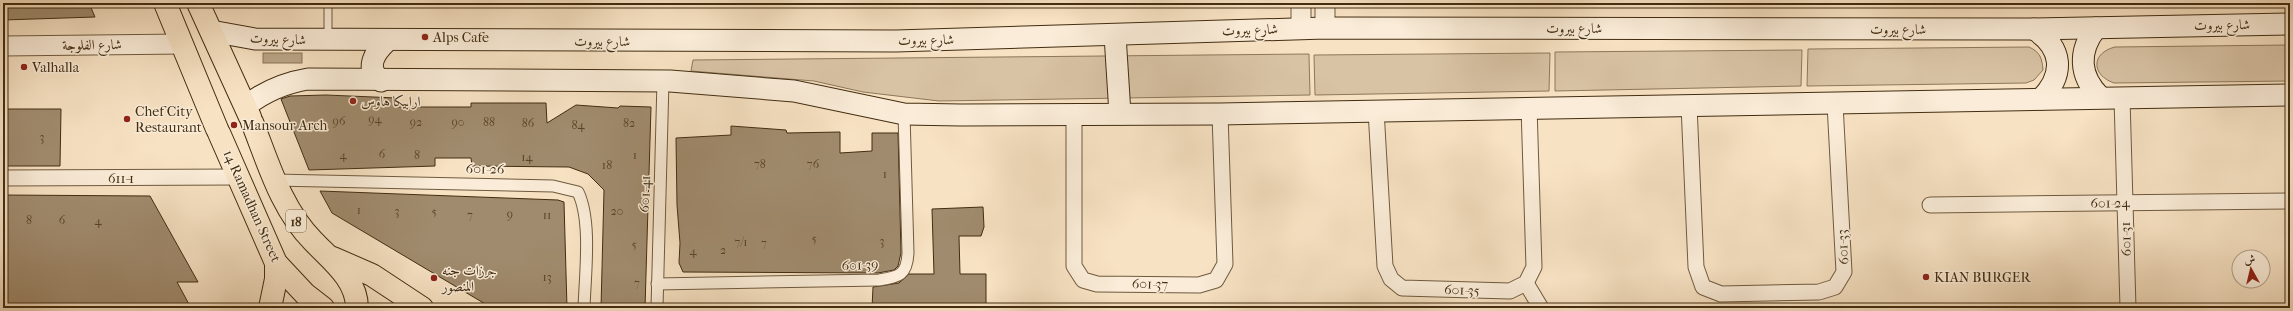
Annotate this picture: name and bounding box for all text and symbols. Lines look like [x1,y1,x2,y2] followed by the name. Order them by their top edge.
[2194,16,2250,37] street label: شارع بيروت
[1546,20,1602,40] street label: شارع بيروت
[1222,21,1279,42] street label: شارع بيروت
[1870,21,1926,41] street label: شارع بيروت
[432,29,489,46] place label: Alps Cafe
[250,30,306,51] street label: شارع بيروت
[898,31,954,52] street label: شارع بيروت
[420,32,430,42] marker: Alps Cafe
[574,33,630,53] street label: شارع بيروت
[62,36,122,57] street label: شارع الفلوجة
[31,59,80,76] place label: Valhalla
[19,62,29,72] marker: Valhalla
[361,93,421,110] place label: ارابيكا هاوس
[348,96,358,106] marker: ارابيكا هاوس
[135,103,202,136] place label: Chef City Restaurant
[368,112,383,126] house number: 94
[122,114,132,124] marker: Chef City Restaurant
[333,114,346,128] house number: 96
[410,115,422,129] house number: 92
[452,115,464,129] house number: 90
[483,115,495,129] house number: 88
[522,116,535,130] house number: 86
[623,116,635,130] house number: 82
[242,117,328,134] place label: Mansour Arch
[571,118,585,132] house number: 84
[229,120,239,130] marker: Mansour Arch
[40,130,45,144] house number: 3
[220,147,284,265] street label: 14 Ramadhan Street
[379,147,386,161] house number: 6
[339,148,347,162] house number: 4
[414,148,420,162] house number: 8
[633,148,637,162] house number: 1
[521,150,534,164] house number: 14
[754,157,766,171] house number: 78
[807,157,820,171] house number: 76
[602,158,612,172] house number: 18
[466,160,505,178] street label: 601-26
[883,167,887,181] house number: 1
[108,170,134,187] street label: 611-1
[636,175,654,213] street label: 601-41
[2090,194,2131,212] street label: 601-24
[357,203,361,217] house number: 1
[395,204,400,218] house number: 3
[611,204,623,218] house number: 20
[431,205,437,219] house number: 5
[507,207,513,221] house number: 9
[467,208,473,222] house number: 7
[543,208,551,222] house number: 11
[286,210,306,232] road number: 18
[26,213,32,227] house number: 8
[59,213,66,227] house number: 6
[94,214,102,228] house number: 4
[2117,221,2135,257] street label: 601-31
[1834,229,1852,265] street label: 601-33
[811,232,817,246] house number: 5
[880,234,885,248] house number: 3
[735,235,747,249] house number: 7/1
[761,236,767,250] house number: 7
[631,238,637,252] house number: 5
[720,243,726,257] house number: 2
[689,244,697,258] house number: 4
[2231,249,2271,289] north arrow
[2243,252,2256,267] text: ش
[841,256,879,274] street label: 601-39
[440,262,497,295] place label: جرزات جنه المنصور
[1934,269,2031,286] place label: KIAN BURGER
[542,270,552,284] house number: 13
[1921,272,1931,282] marker: KIAN BURGER
[429,273,439,283] marker: جرزات جنه المنصور
[1132,275,1169,293] street label: 601-37
[634,276,640,290] house number: 7
[1444,281,1480,299] street label: 601-35

